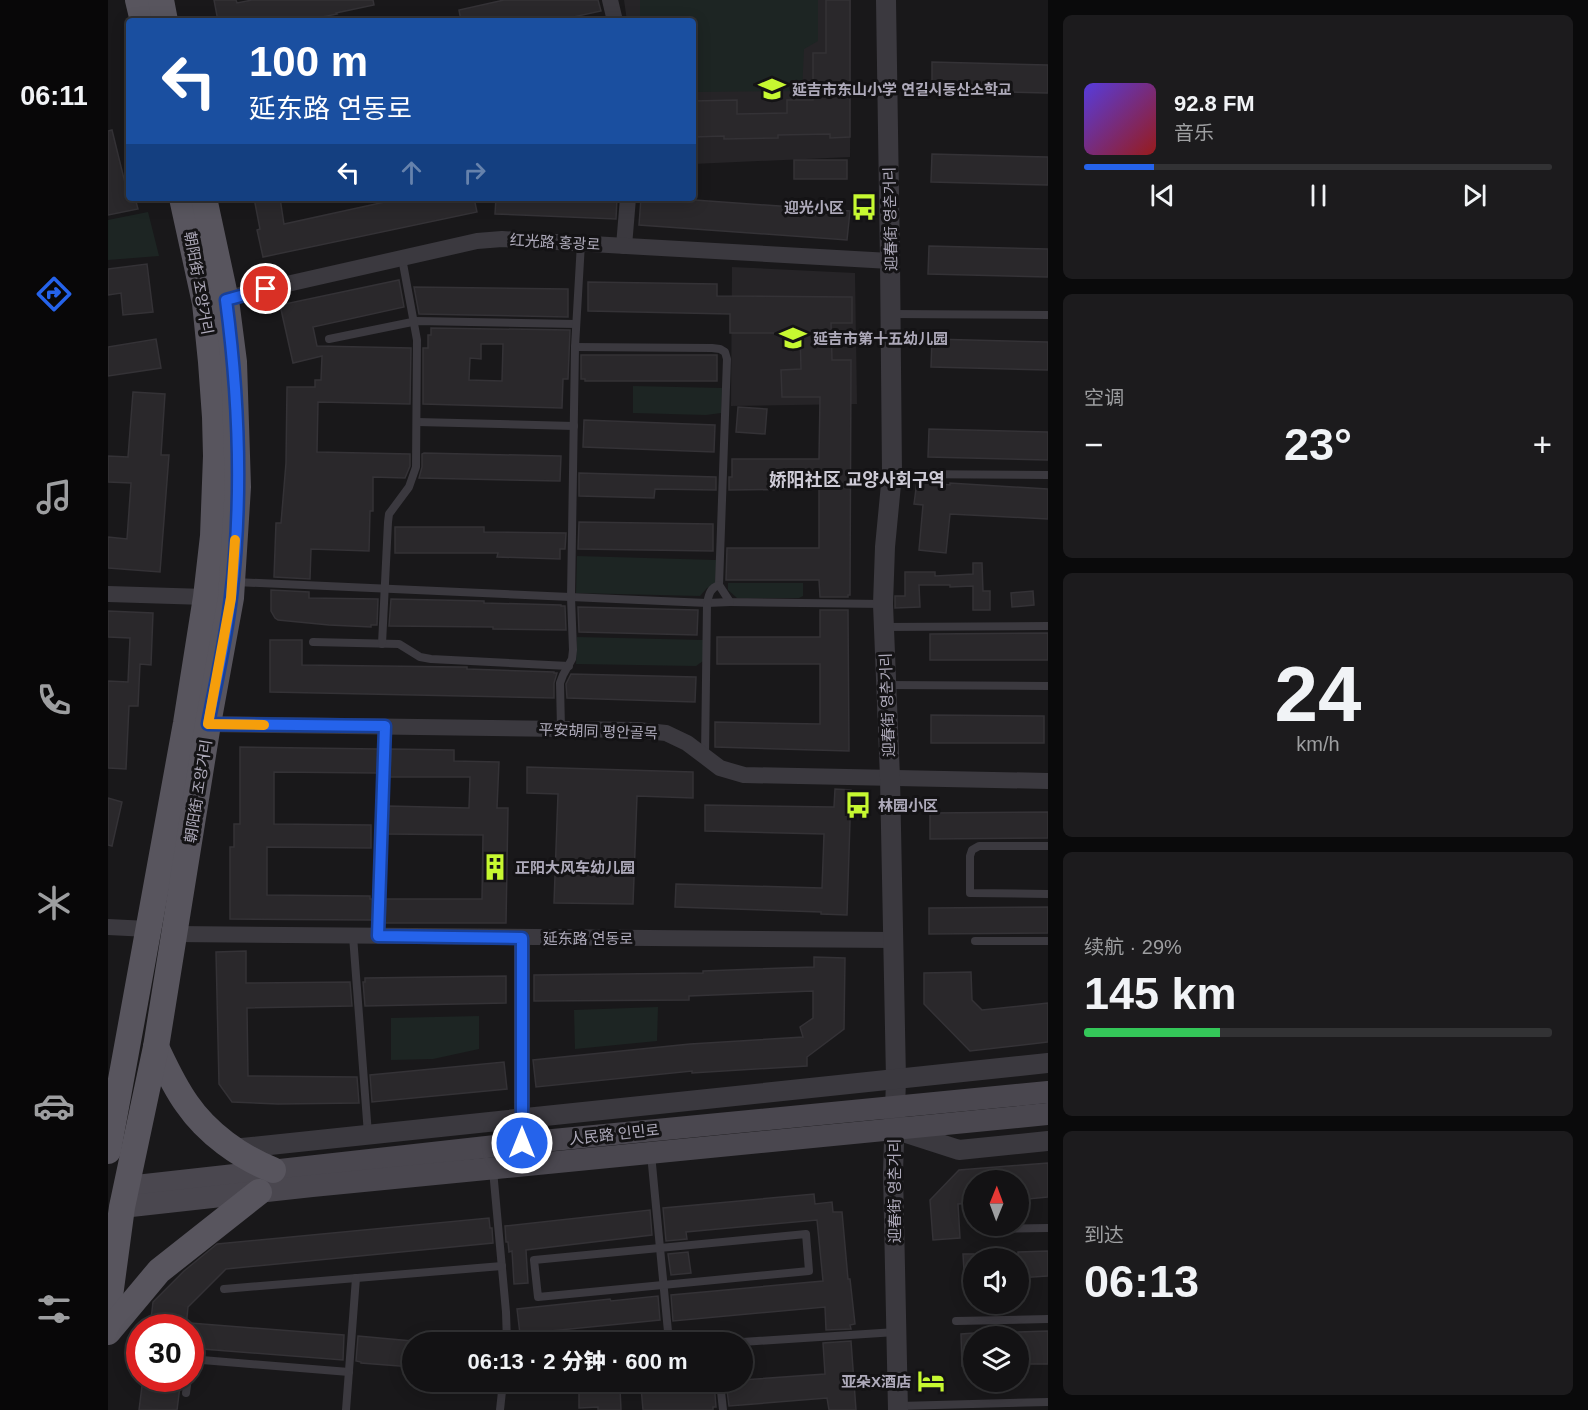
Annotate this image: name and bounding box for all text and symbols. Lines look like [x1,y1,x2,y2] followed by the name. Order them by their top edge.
[249,38,368,85] text: 100 m
[150,42,228,120] icon: left
[757,74,787,104] school or university icon: 延吉市东山小学 연길시동산소학교
[20,81,88,111] text: 06:11
[792,81,1012,98] place label: 延吉市东山小学 연길시동산소학교
[1174,91,1255,116] text: 92.8 FM
[249,94,412,124] text: 延东路 연동로
[1174,122,1214,144] text: 音乐
[332,156,365,189] icon: left
[395,156,428,189] icon: ahead
[458,156,491,189] icon: right
[881,167,899,271] street label: 迎春街 영춘거리
[1146,179,1179,212] icon: previous
[1302,179,1335,212] icon: pause
[1458,179,1491,212] icon: next
[849,192,879,222] bus stop icon: 迎光小区
[784,199,844,216] place label: 迎光小区
[182,230,216,336] street label: 朝阳街 조양거리
[509,231,601,253] street label: 红光路 홍광로
[240,263,291,314] pin
[249,272,282,305] icon: arrive
[33,273,75,315] icon: directions
[778,323,808,353] school or university icon: 延吉市第十五幼儿园
[813,330,948,347] place label: 延吉市第十五幼儿园
[1084,387,1124,409] text: 空调
[1284,419,1352,470] text: 23°
[1084,426,1103,463] text: −
[1533,426,1552,463] text: +
[769,470,945,490] district label: 娇阳社区 교양사회구역
[33,476,75,518] icon: music
[1275,650,1361,738] text: 24
[877,653,897,757] street label: 迎春街 영춘거리
[33,679,75,721] icon: phone
[538,720,658,742] street label: 平安胡同 평안골목
[1296,733,1340,755] text: km/h
[181,738,215,844] street label: 朝阳街 조양거리
[843,790,873,820] bus stop icon: 林园小区
[878,797,938,814] place label: 林园小区
[480,852,510,882] building icon: 正阳大风车幼儿园
[515,859,635,876] place label: 正阳大风车幼儿园
[33,882,75,924] icon: climate
[543,930,633,947] street label: 延东路 연동로
[1084,936,1182,958] text: 续航 · 29%
[1084,968,1237,1019] text: 145 km
[33,1085,75,1127] icon: car
[490,1111,554,1175] position arrow
[568,1121,660,1147] street label: 人民路 인민로
[886,1139,903,1243] street label: 迎春街 영춘거리
[963,1170,1029,1236] north arrow
[963,1170,1029,1392] map controls
[1084,1224,1124,1246] text: 到达
[963,1248,1029,1314] button: sound
[1084,1256,1199,1307] text: 06:13
[33,1288,75,1330] icon: filters
[126,1314,204,1392] speed limit sign: 30
[963,1326,1029,1392] button: layers
[467,1349,688,1374] text: 06:13 · 2 分钟 · 600 m
[916,1366,946,1396] hotel icon: 亚朵X酒店
[841,1373,911,1390] place label: 亚朵X酒店

